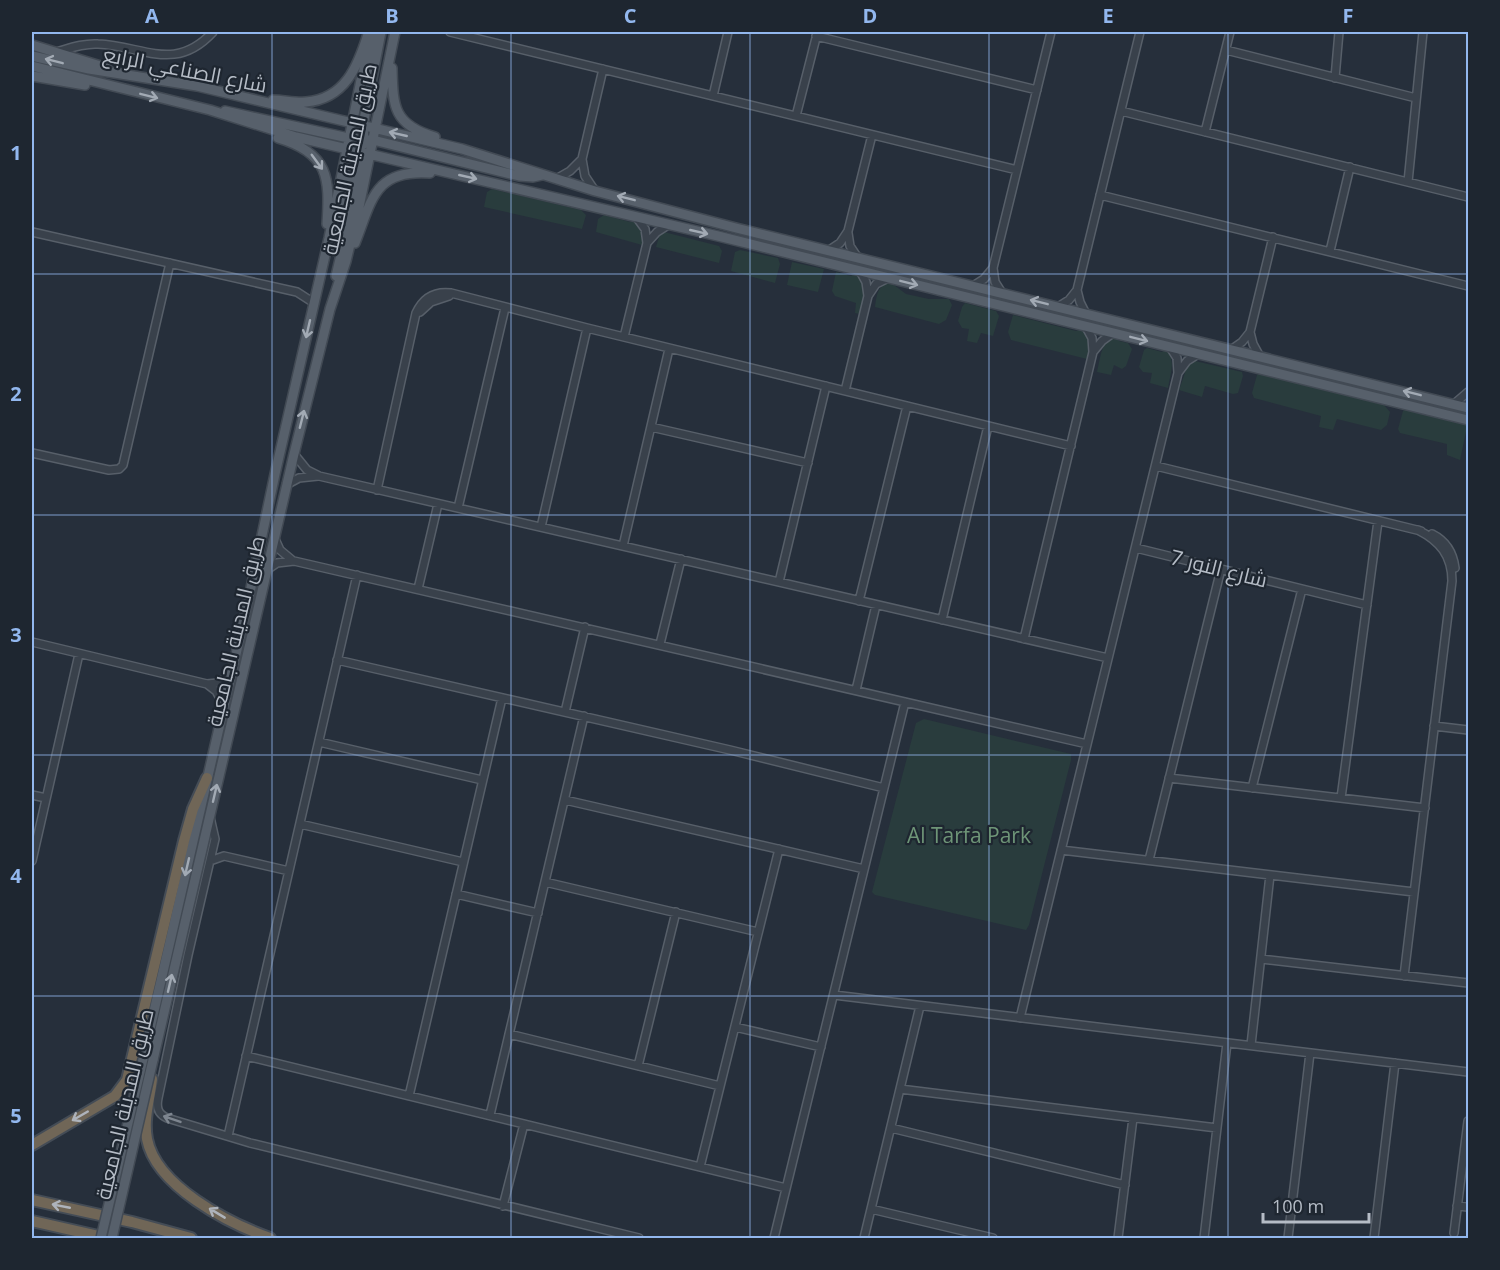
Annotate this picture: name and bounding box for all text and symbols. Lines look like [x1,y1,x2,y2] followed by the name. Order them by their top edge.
[145,2,159,29] text: A
[385,2,399,29] text: B
[624,2,637,29] text: C
[863,2,877,29] text: D
[1102,2,1114,29] text: E
[1343,2,1353,29] text: F
[100,39,269,102] street label: شارع الصناعي الرابع
[45,55,64,67] one-way arrow
[315,61,383,257] street label: طريق المدينة الجامعية
[140,90,159,102] one-way arrow
[389,127,408,139] one-way arrow
[10,139,22,166] text: 1
[311,154,323,170] one-way arrow
[458,172,477,184] one-way arrow
[616,192,635,204] one-way arrow
[688,227,708,238] one-way arrow
[899,277,918,289] one-way arrow
[1030,296,1049,308] one-way arrow
[302,319,314,338] one-way arrow
[1129,334,1148,346] one-way arrow
[10,380,22,407] text: 2
[1403,387,1422,399] one-way arrow
[297,410,309,429] one-way arrow
[199,533,271,729] street label: طريق المدينة الجامعية
[1167,542,1270,595] street label: شارع النور 7
[10,621,22,648] text: 3
[210,784,222,803] one-way arrow
[907,821,1031,849] park label: Al Tarfa Park
[180,857,192,876] one-way arrow
[10,862,22,889] text: 4
[165,974,177,993] one-way arrow
[88,1006,160,1202] street label: طريق المدينة الجامعية
[10,1102,22,1129] text: 5
[72,1111,89,1123] one-way arrow
[163,1113,182,1124] one-way arrow
[1263,1186,1370,1224] scale bar
[1272,1194,1324,1218] text: 100 m
[52,1200,72,1211] one-way arrow
[209,1206,226,1218] one-way arrow

